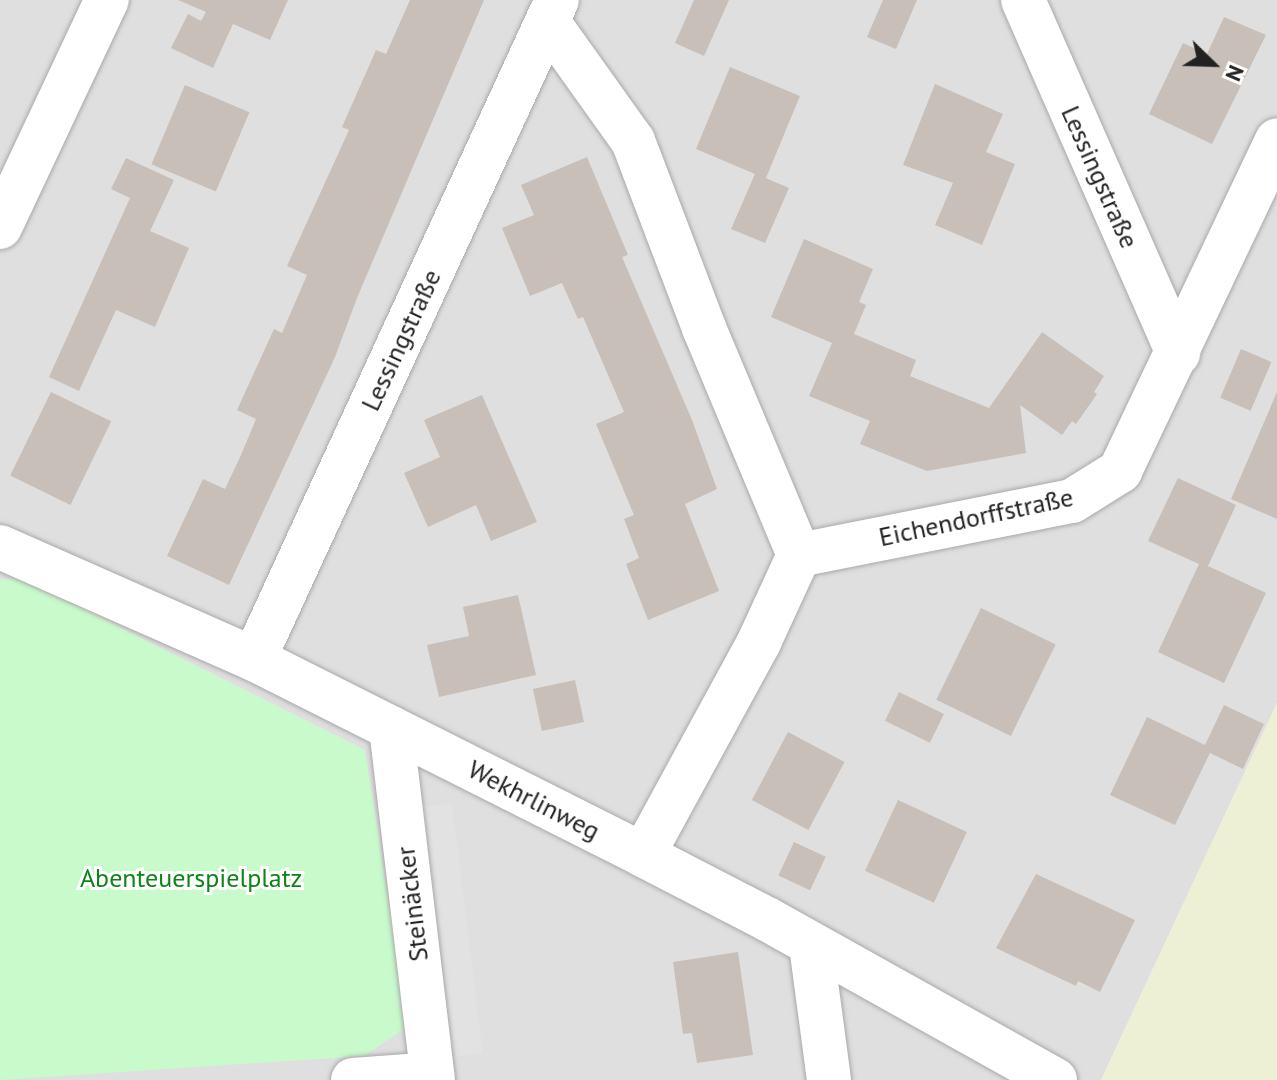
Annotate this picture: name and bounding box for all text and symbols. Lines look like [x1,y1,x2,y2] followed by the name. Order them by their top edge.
[1173,24,1253,104] north arrow
[1219,61,1251,86] text: N
[1055,101,1145,253] street label: Lessingstraße
[355,264,447,416] street label: Lessingstraße
[876,481,1076,553] street label: Eichendorffstraße
[463,753,605,847] street label: Wekhrlinweg
[389,845,435,963] street label: Steinäcker
[80,862,302,894] park label: Abenteuerspielplatz

